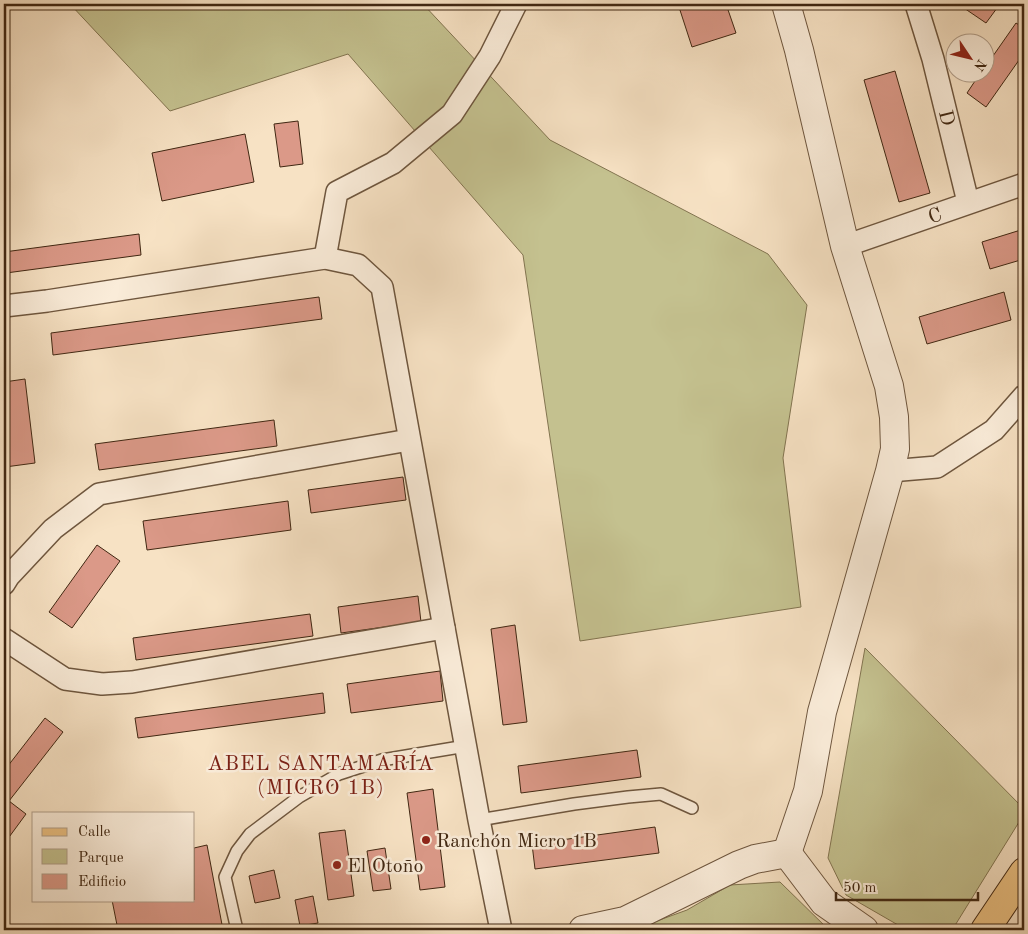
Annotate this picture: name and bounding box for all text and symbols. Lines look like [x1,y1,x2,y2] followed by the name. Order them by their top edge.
[946,32,996,82] north arrow
[971,56,989,74] text: N
[934,108,957,128] street label: D
[926,205,945,228] street label: C
[207,750,435,799] district label: ABEL SANTAMARÍA (MICRO 1B)
[32,812,195,902] legend
[78,825,111,840] text: Calle
[436,832,597,852] place label: Ranchón Micro 1B
[420,834,432,846] marker: Ranchón Micro 1B
[78,851,124,866] text: Parque
[347,857,423,877] place label: El Otoño
[331,859,343,871] marker: El Otoño
[836,869,978,901] scale bar
[78,875,126,890] text: Edificio
[843,881,877,896] text: 50 m

